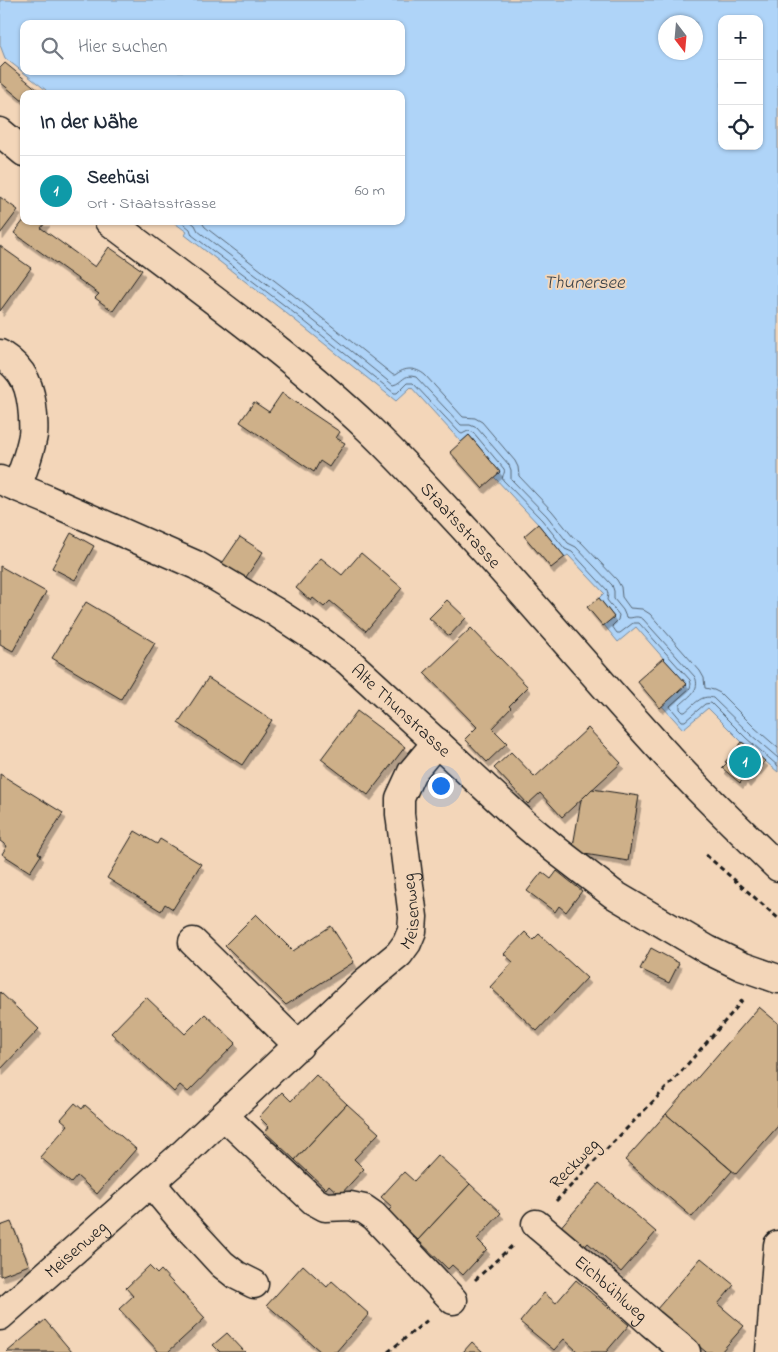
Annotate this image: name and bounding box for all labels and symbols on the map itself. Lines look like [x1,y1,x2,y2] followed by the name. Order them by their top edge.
[658,15,703,60] north arrow
[543,270,626,297] water label: Thunersee
[413,477,507,576] street label: Staatsstrasse
[344,659,456,765] street label: Alte Thunstrasse
[729,743,761,781] pin: 1
[428,773,454,799] your location
[395,872,428,956] street label: Meisenweg
[545,1133,607,1196] street label: Reckweg
[40,1215,115,1286] street label: Meisenweg
[568,1250,653,1330] street label: Eichbühlweg

